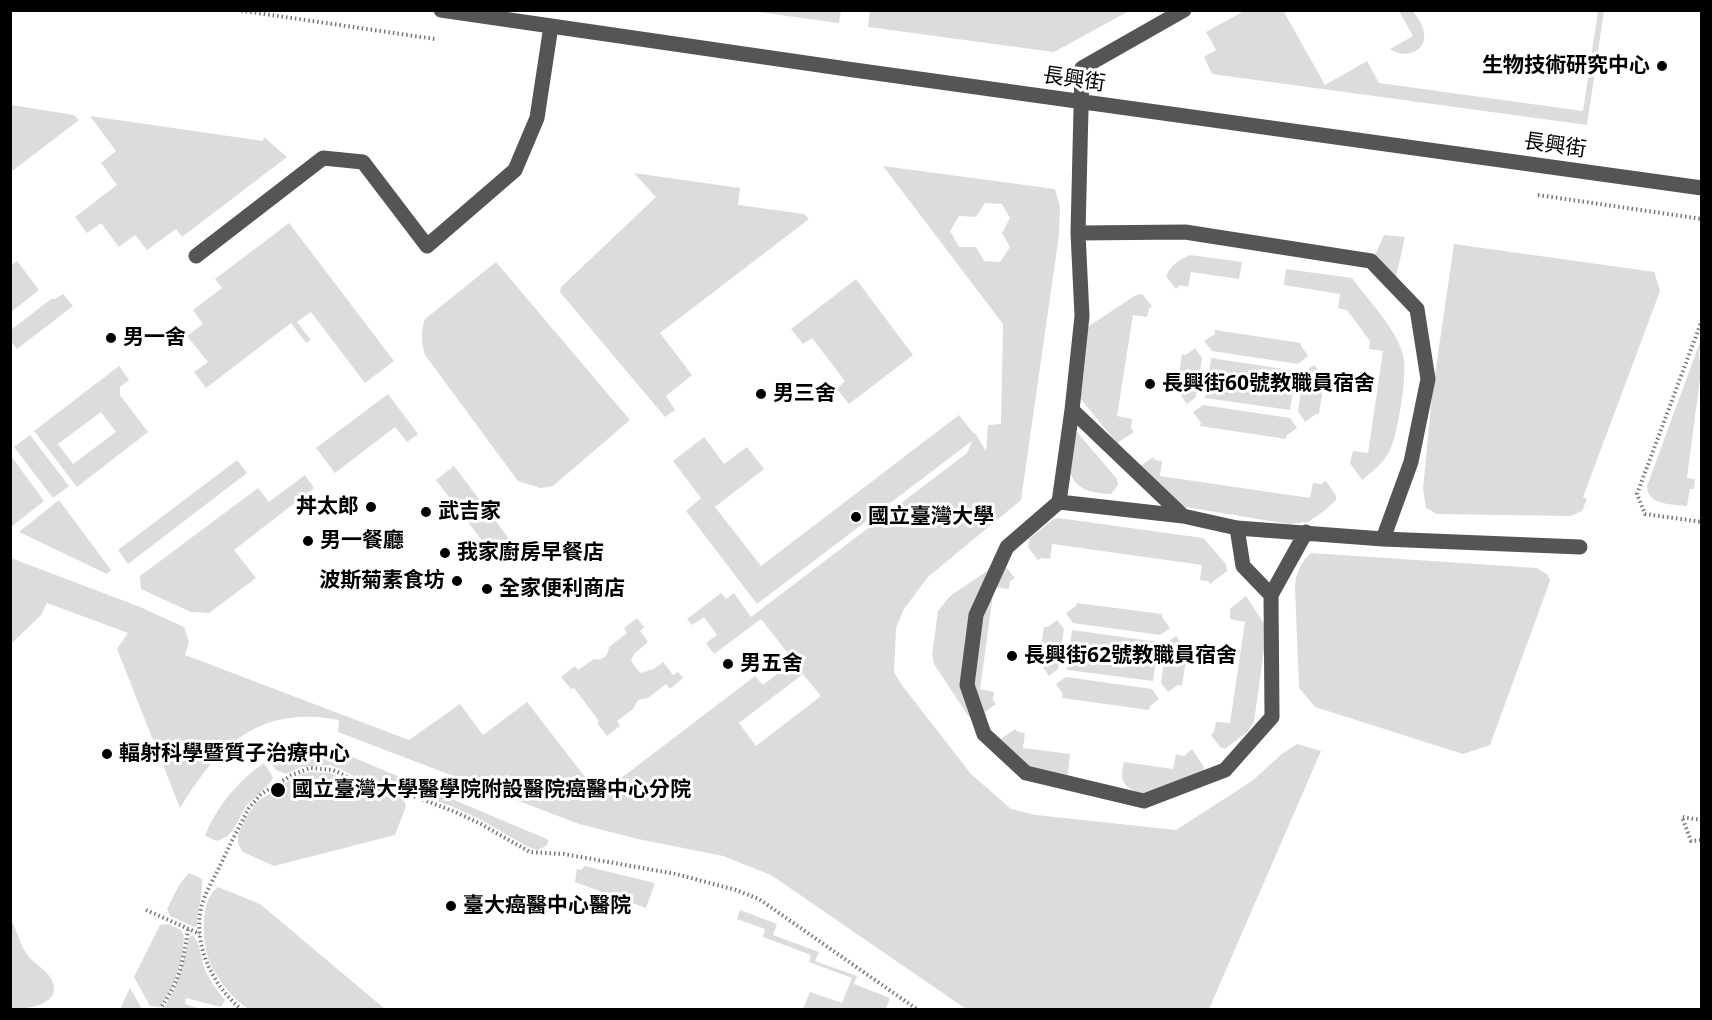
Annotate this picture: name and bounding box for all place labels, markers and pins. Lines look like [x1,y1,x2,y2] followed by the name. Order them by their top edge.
[1482,53,1650,79] place label: 生物技術研究中心
[1655,59,1669,73] marker: 生物技術研究中心
[123,325,186,351] place label: 男一舍
[104,331,118,345] marker: 男一舍
[1162,371,1375,397] place label: 長興街60號教職員宿舍
[1143,377,1157,391] marker: 長興街60號教職員宿舍
[773,381,836,407] place label: 男三舍
[754,387,768,401] marker: 男三舍
[296,494,359,520] place label: 丼太郎
[438,499,501,525] place label: 武吉家
[364,500,378,514] marker: 丼太郎
[868,504,994,530] place label: 國立臺灣大學
[419,505,433,519] marker: 武吉家
[849,510,863,524] marker: 國立臺灣大學
[320,528,404,554] place label: 男一餐廳
[301,534,315,548] marker: 男一餐廳
[457,540,604,566] place label: 我家廚房早餐店
[438,546,452,560] marker: 我家廚房早餐店
[319,568,445,594] place label: 波斯菊素食坊
[450,574,464,588] marker: 波斯菊素食坊
[499,576,625,602] place label: 全家便利商店
[480,582,494,596] marker: 全家便利商店
[1024,643,1237,669] place label: 長興街62號教職員宿舍
[1005,649,1019,663] marker: 長興街62號教職員宿舍
[740,651,803,677] place label: 男五舍
[721,657,735,671] marker: 男五舍
[119,741,350,767] place label: 輻射科學暨質子治療中心
[100,747,114,761] marker: 輻射科學暨質子治療中心
[292,777,691,803] place label: 國立臺灣大學醫學院附設醫院癌醫中心分院
[269,781,287,799] marker: 國立臺灣大學醫學院附設醫院癌醫中心分院
[463,893,631,919] place label: 臺大癌醫中心醫院
[444,899,458,913] marker: 臺大癌醫中心醫院

